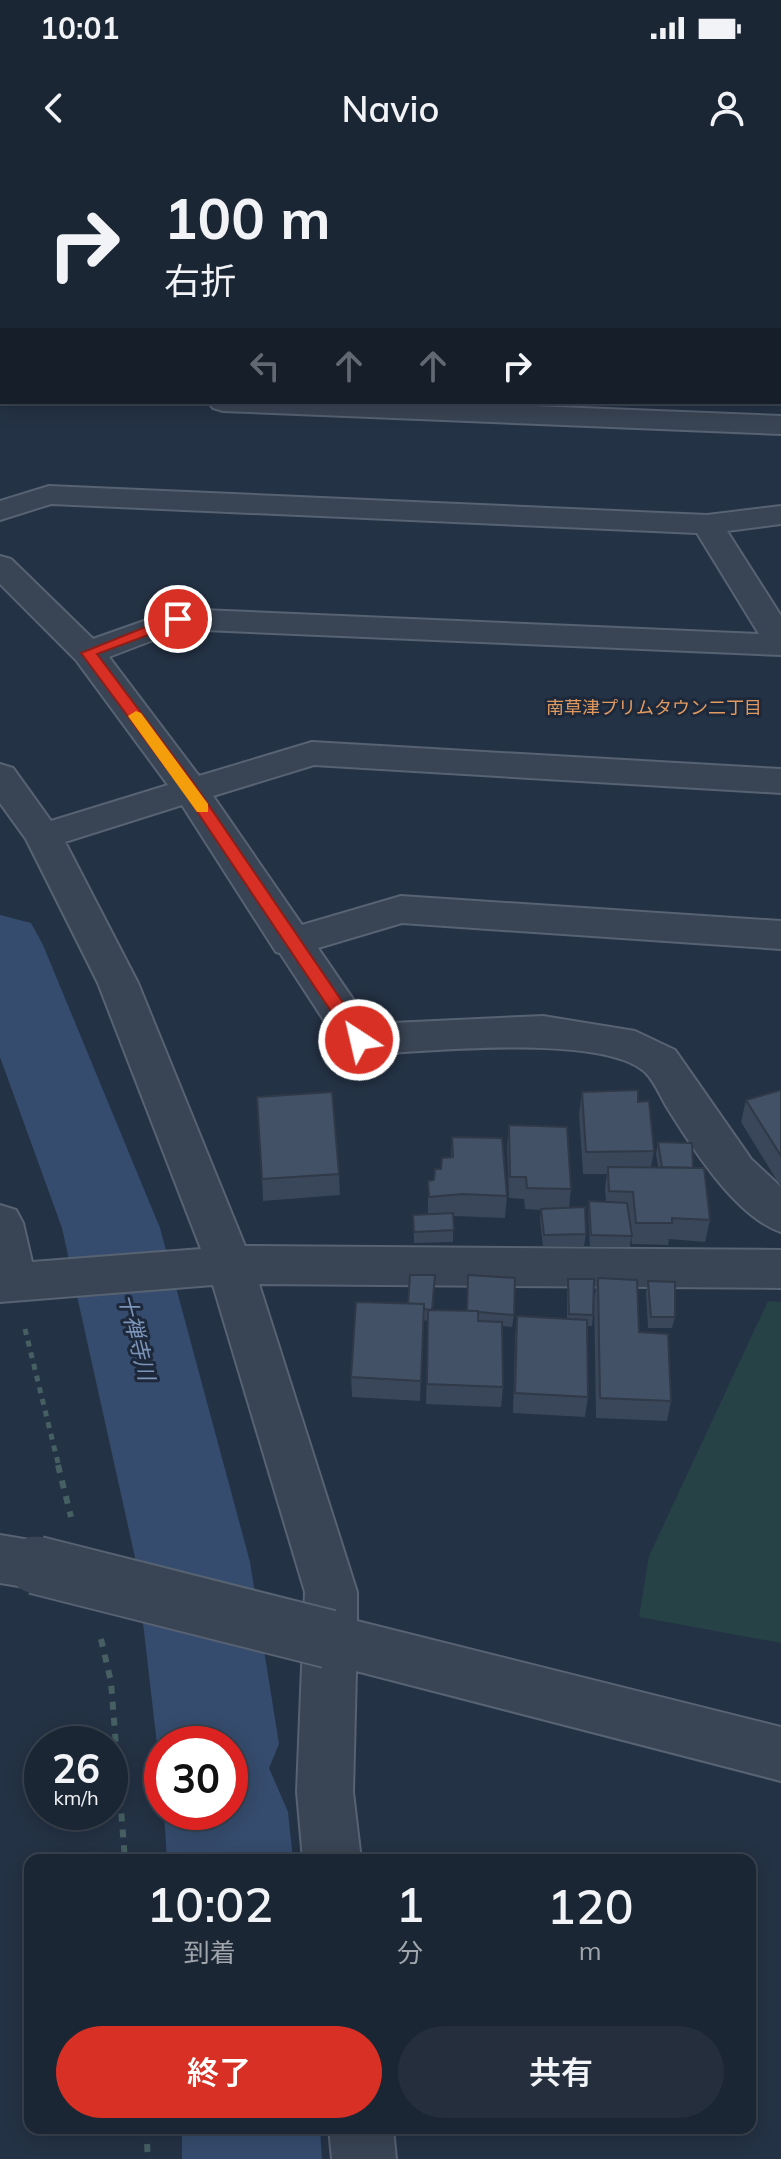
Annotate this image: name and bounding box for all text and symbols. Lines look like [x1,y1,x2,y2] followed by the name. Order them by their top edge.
[40,9,119,47] text: 10:01
[32,86,76,130] icon: back
[342,86,439,131] text: Navio
[705,86,749,130] icon: person
[164,183,331,253] text: 100 m
[32,192,136,296] icon: right
[164,258,236,303] text: 右折
[243,344,287,388] icon: left
[327,344,371,388] icon: ahead
[411,344,455,388] icon: ahead
[495,344,539,388] icon: right
[144,585,212,653] pin
[156,597,200,641] icon: arrive
[546,696,762,719] district label: 南草津プリムタウン二丁目
[317,998,401,1082] position arrow
[113,1291,162,1385] water label: 十禅寺川
[144,1726,248,1830] speed limit sign: 30
[52,1743,100,1793] text: 26
[53,1785,99,1810] text: km/h
[147,1874,273,1934] text: 10:02
[396,1874,424,1934] text: 1
[547,1876,633,1936] text: 120
[579,1934,602,1967] text: m
[184,1936,236,1969] text: 到着
[397,1936,423,1969] text: 分
[56,2026,382,2118] button: 終了
[398,2026,724,2118] button: 共有

